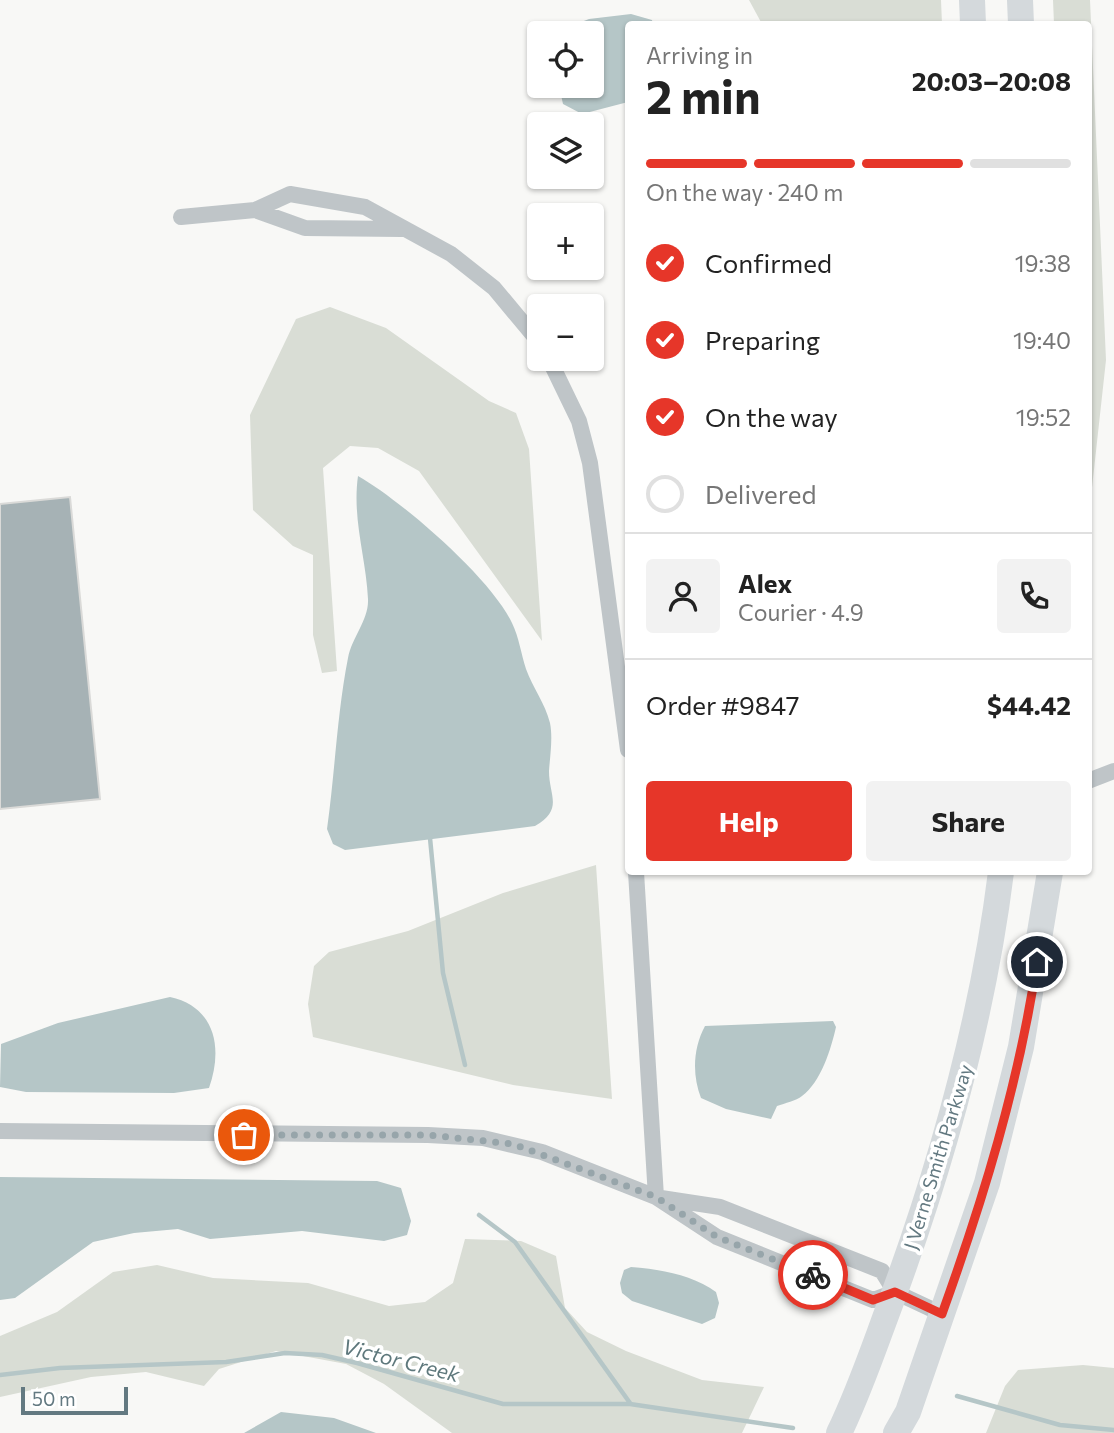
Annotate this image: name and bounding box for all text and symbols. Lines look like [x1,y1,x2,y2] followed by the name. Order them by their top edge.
[527,21,604,371] map controls
[527,21,604,98] button: locate
[646,41,753,69] text: Arriving in
[912,65,1071,96] text: 20:03–20:08
[646,67,761,123] text: 2 min
[527,112,604,189] button: layers
[646,178,843,206] text: On the way · 240 m
[527,203,604,280] button: +
[646,244,684,282] icon: check
[705,247,832,278] text: Confirmed
[1015,249,1071,277] text: 19:38
[527,294,604,371] button: −
[646,321,684,359] icon: check
[705,324,820,355] text: Preparing
[1013,326,1071,354] text: 19:40
[646,398,684,436] icon: check
[705,401,838,432] text: On the way
[1016,403,1071,431] text: 19:52
[705,478,816,509] text: Delivered
[646,559,720,633] button: person
[997,559,1071,633] button: phone
[738,567,792,598] text: Alex
[738,598,864,626] text: Courier · 4.9
[646,689,799,720] text: Order #9847
[987,689,1071,720] text: $44.42
[646,781,852,861] button: Help
[866,781,1071,861] button: Share
[1007,932,1067,992] pin
[1018,943,1056,981] icon: home
[898,1061,977,1252] street label: J Verne Smith Parkway
[214,1105,274,1165] pin
[225,1116,263,1154] icon: bag
[778,1240,848,1310] courier
[794,1256,832,1294] icon: bike
[340,1333,463,1386] water label: Victor Creek
[21,1384,128,1416] scale bar
[32,1387,76,1410] text: 50 m

